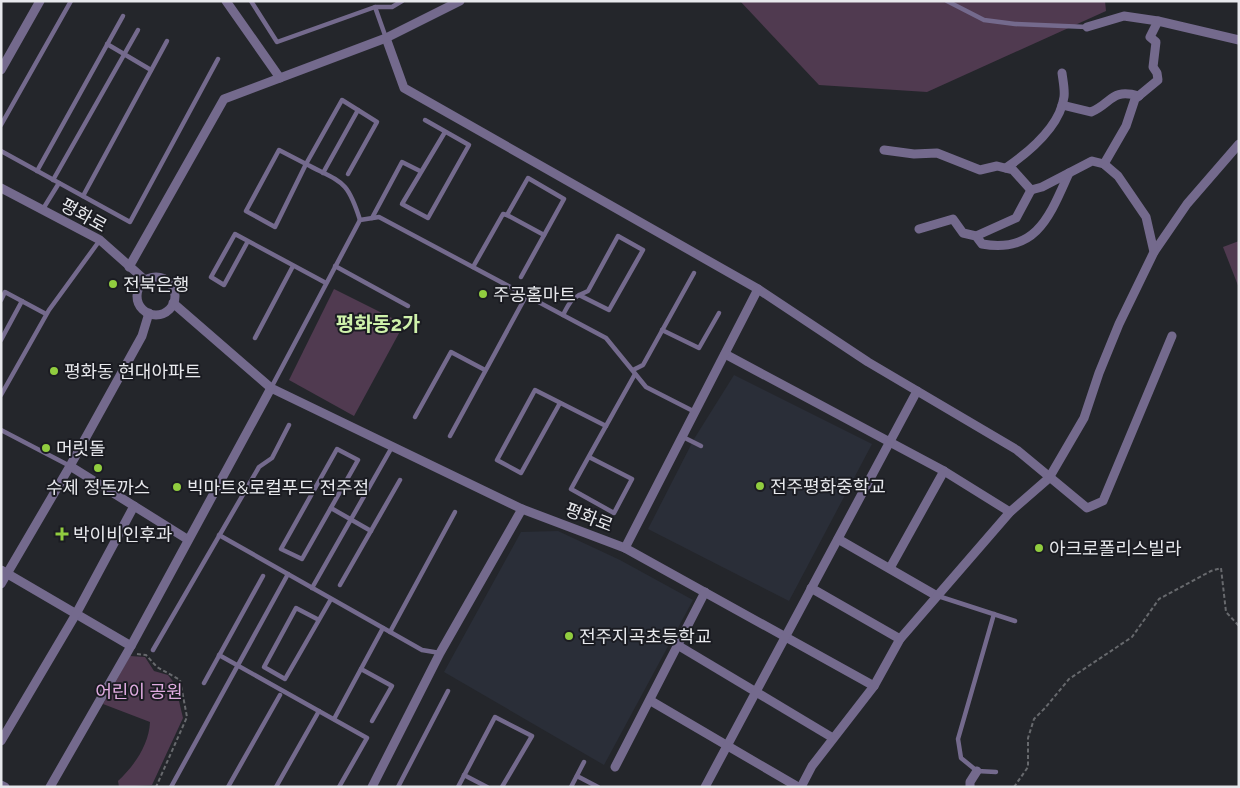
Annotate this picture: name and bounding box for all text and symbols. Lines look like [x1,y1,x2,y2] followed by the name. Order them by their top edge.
[57,194,111,236] street label: 평화로
[123,274,189,295] place label: 전북은행
[107,278,119,290] marker: 전북은행
[493,284,576,305] place label: 주공홈마트
[477,288,489,300] marker: 주공홈마트
[336,312,420,336] district label: 평화동2가
[64,361,201,382] place label: 평화동 현대아파트
[48,365,60,377] marker: 평화동 현대아파트
[56,438,106,459] place label: 머릿돌
[40,442,52,454] marker: 머릿돌
[92,462,104,474] marker: 수제 정돈까스
[770,476,886,497] place label: 전주평화중학교
[46,477,150,498] place label: 수제 정돈까스
[187,477,369,498] place label: 빅마트&로컬푸드 전주점
[754,480,766,492] marker: 전주평화중학교
[171,481,183,493] marker: 빅마트&로컬푸드 전주점
[562,498,616,536] street label: 평화로
[73,524,173,545] place label: 박이비인후과
[55,527,69,541] marker: 박이비인후과
[1049,538,1182,559] place label: 아크로폴리스빌라
[1033,542,1045,554] marker: 아크로폴리스빌라
[579,626,711,647] place label: 전주지곡초등학교
[563,630,575,642] marker: 전주지곡초등학교
[95,681,183,702] park label: 어린이 공원

